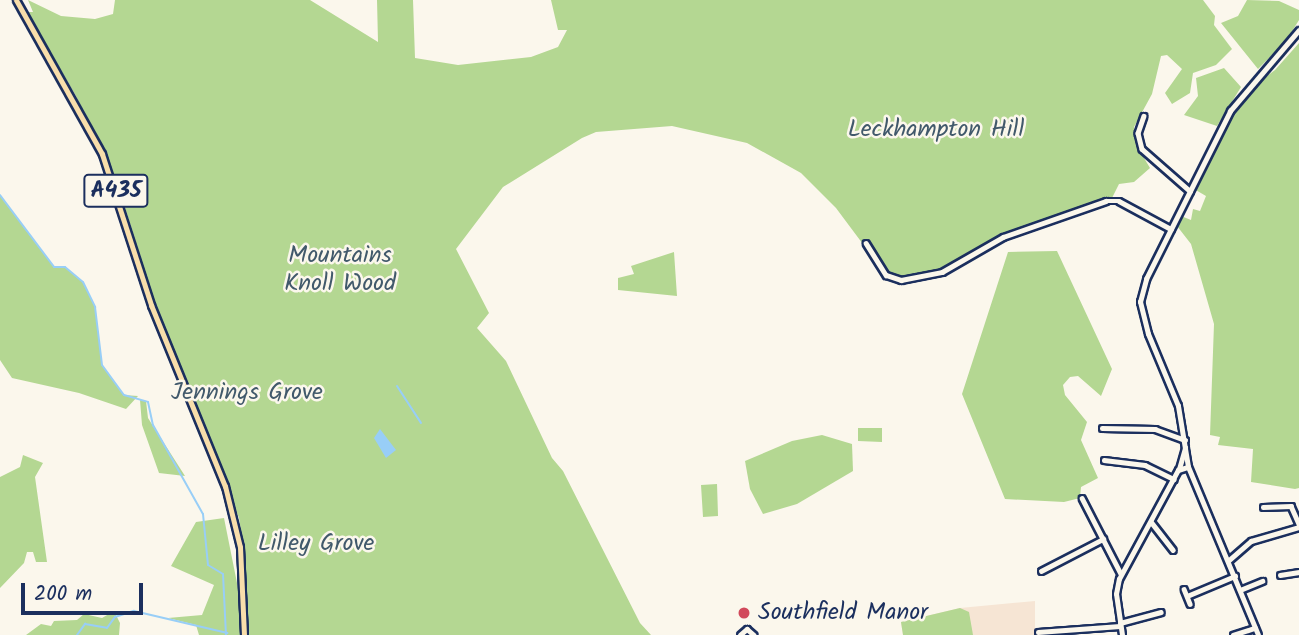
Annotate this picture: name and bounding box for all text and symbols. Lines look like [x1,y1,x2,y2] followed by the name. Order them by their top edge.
[848,116,1024,144] park label: Leckhampton Hill
[83,172,149,210] road number: A435
[284,242,396,298] park label: Mountains Knoll Wood
[171,379,323,407] park label: Jennings Grove
[258,530,374,558] park label: Lilley Grove
[24,568,147,612] scale bar
[34,578,92,611] text: 200 m
[758,599,928,627] place label: Southfield Manor
[736,605,752,621] marker: Southfield Manor

